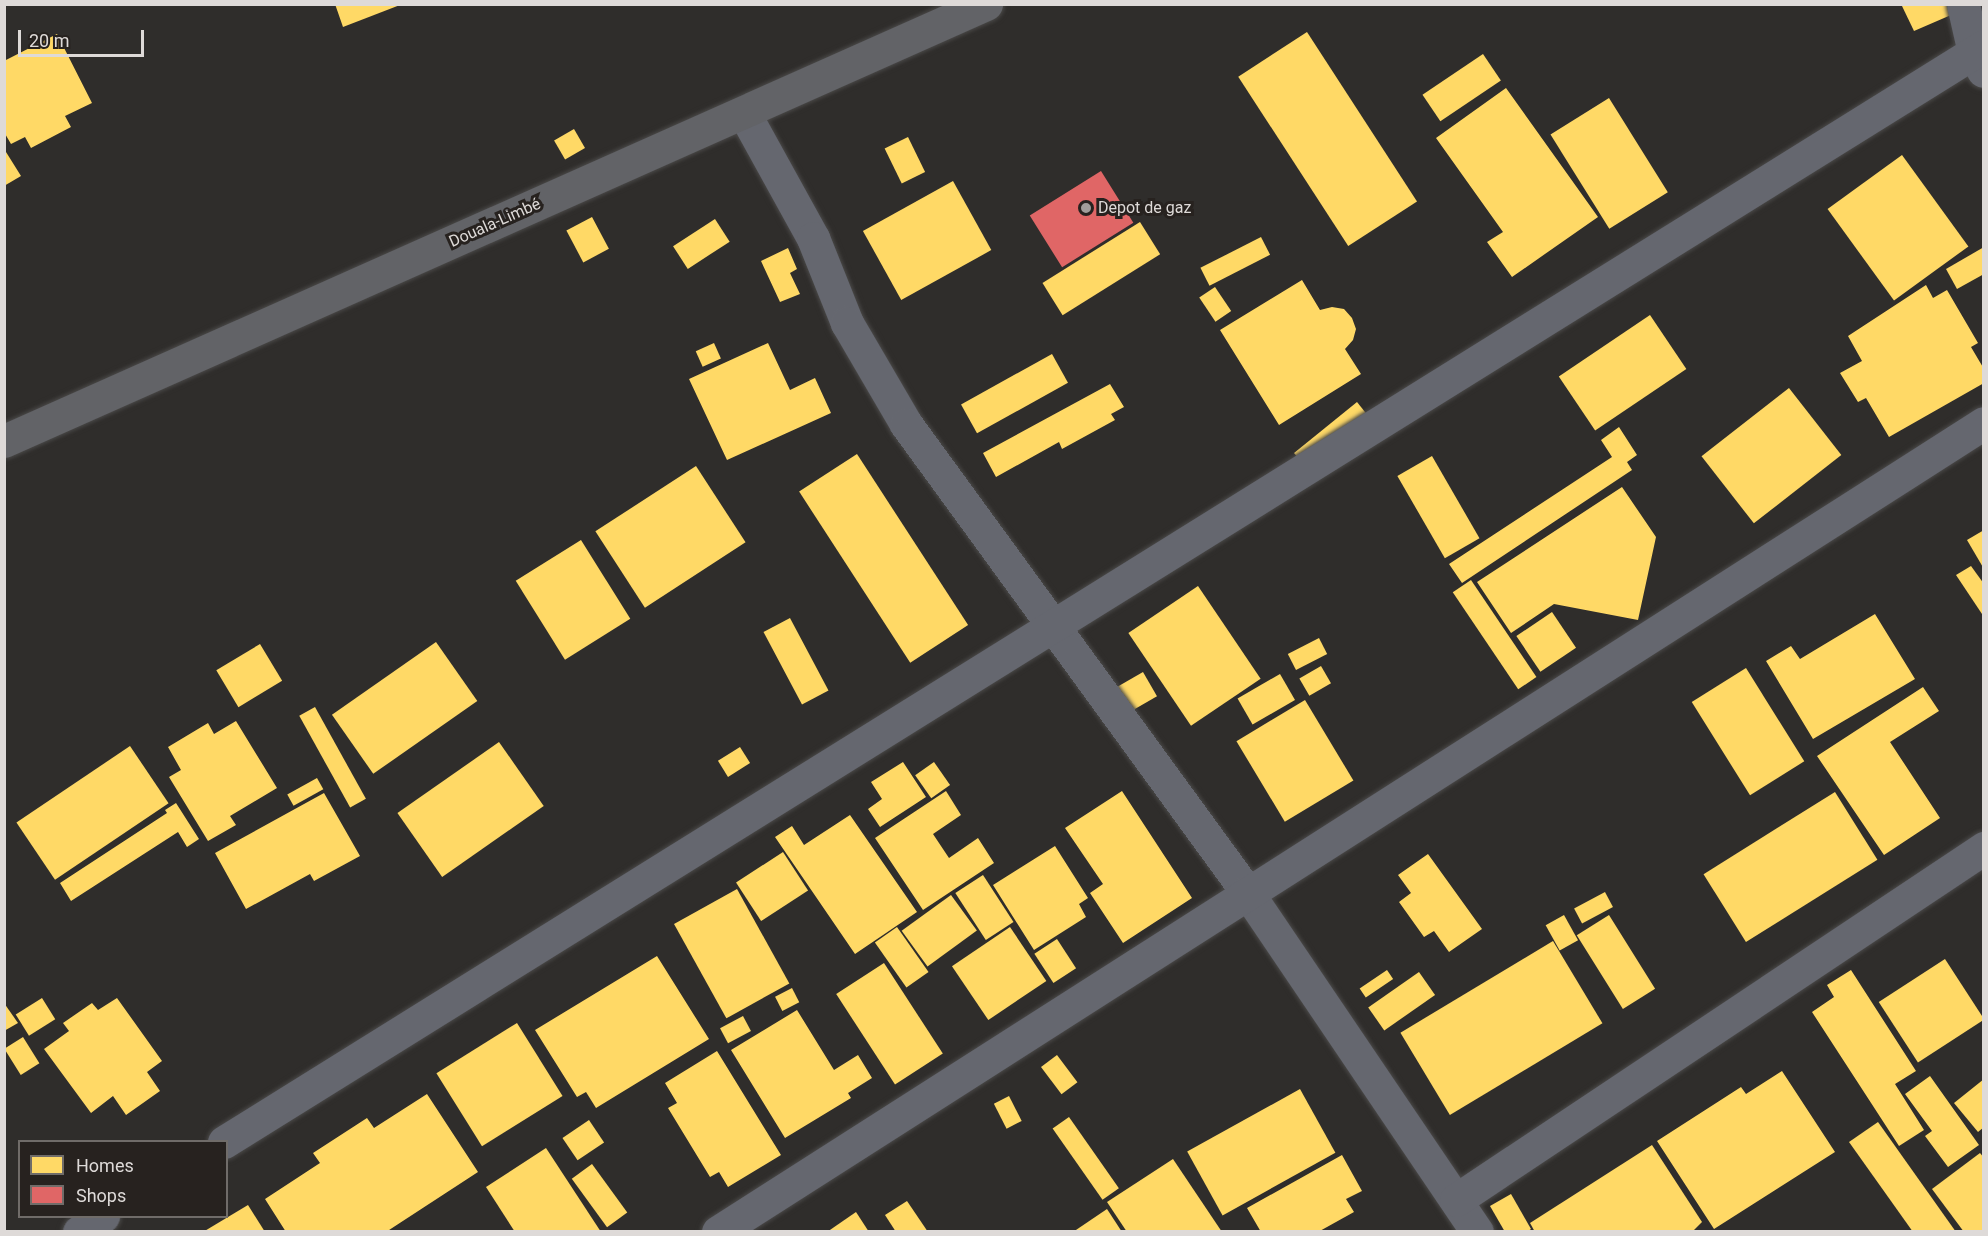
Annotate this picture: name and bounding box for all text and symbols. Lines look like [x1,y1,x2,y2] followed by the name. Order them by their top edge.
[21,18,147,56] scale bar
[29,30,69,51] text: 20 m
[446,194,544,252] street label: Douala-Limbé
[1098,198,1191,218] place label: Depot de gaz
[1079,201,1093,215] marker: Depot de gaz
[18,1140,228,1218] legend
[76,1155,134,1176] text: Homes
[76,1185,126,1206] text: Shops

